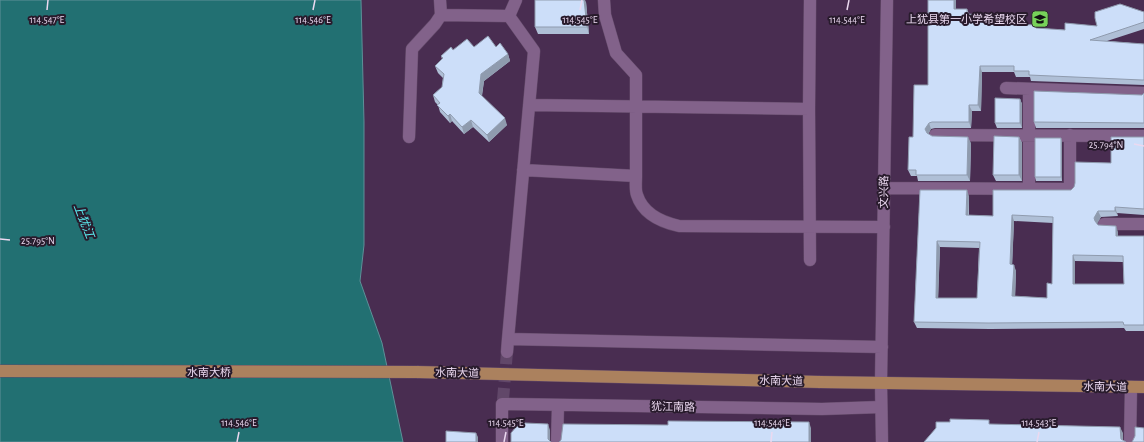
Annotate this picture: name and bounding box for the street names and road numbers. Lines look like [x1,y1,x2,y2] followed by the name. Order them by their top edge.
[877,175,890,209] street label: 文兴路
[435,366,479,379] street label: 水南大道
[187,367,231,378] street label: 水南大桥
[759,374,803,387] street label: 水南大道
[1083,380,1127,393] street label: 水南大道
[651,400,695,413] street label: 犹江南路

